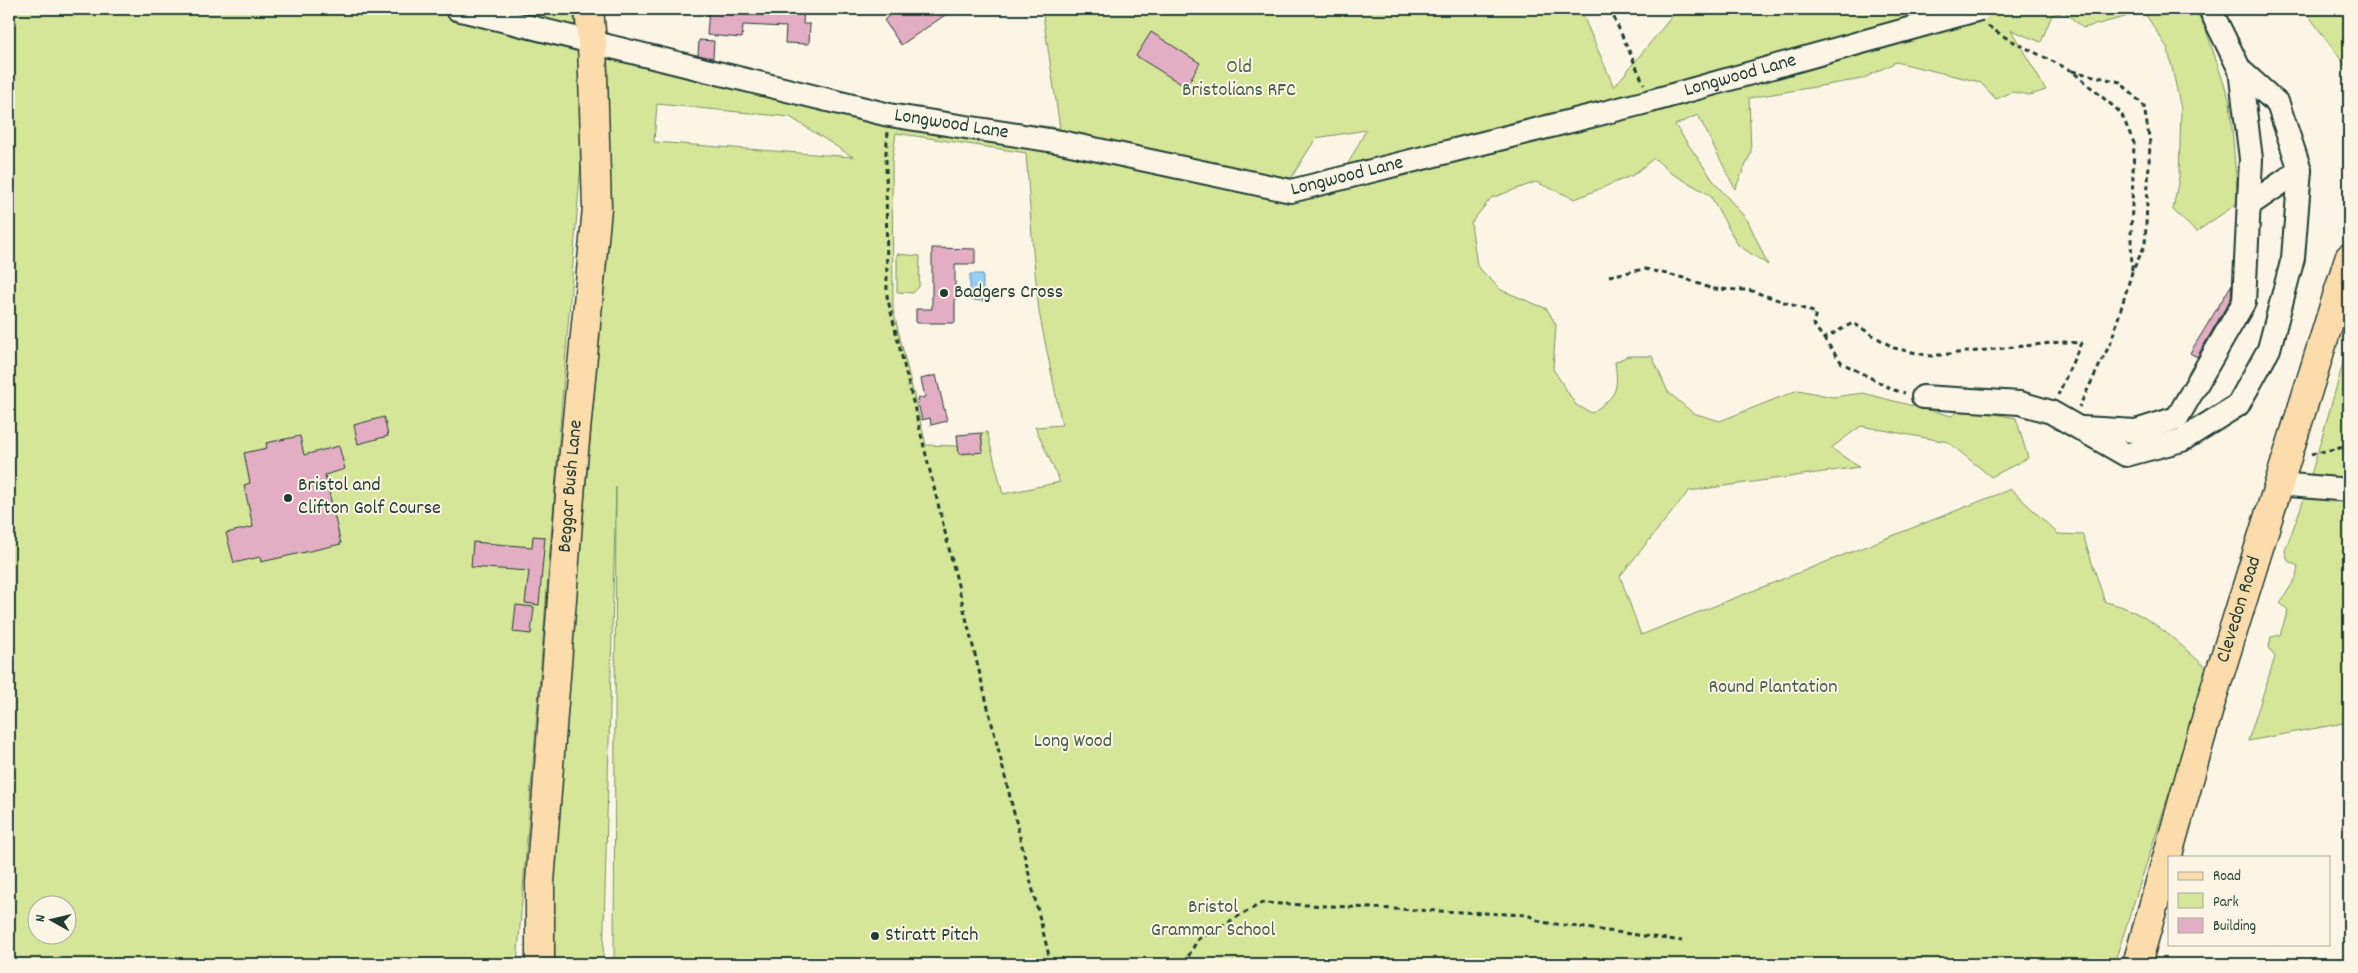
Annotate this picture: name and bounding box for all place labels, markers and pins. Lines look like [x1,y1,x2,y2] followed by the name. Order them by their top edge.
[954,279,1063,307] place label: Badgers Cross
[938,287,950,299] marker: Badgers Cross
[298,472,441,523] place label: Bristol and Clifton Golf Course
[282,492,294,504] marker: Bristol and Clifton Golf Course
[885,922,978,950] place label: Stiratt Pitch
[869,930,881,942] marker: Stiratt Pitch

